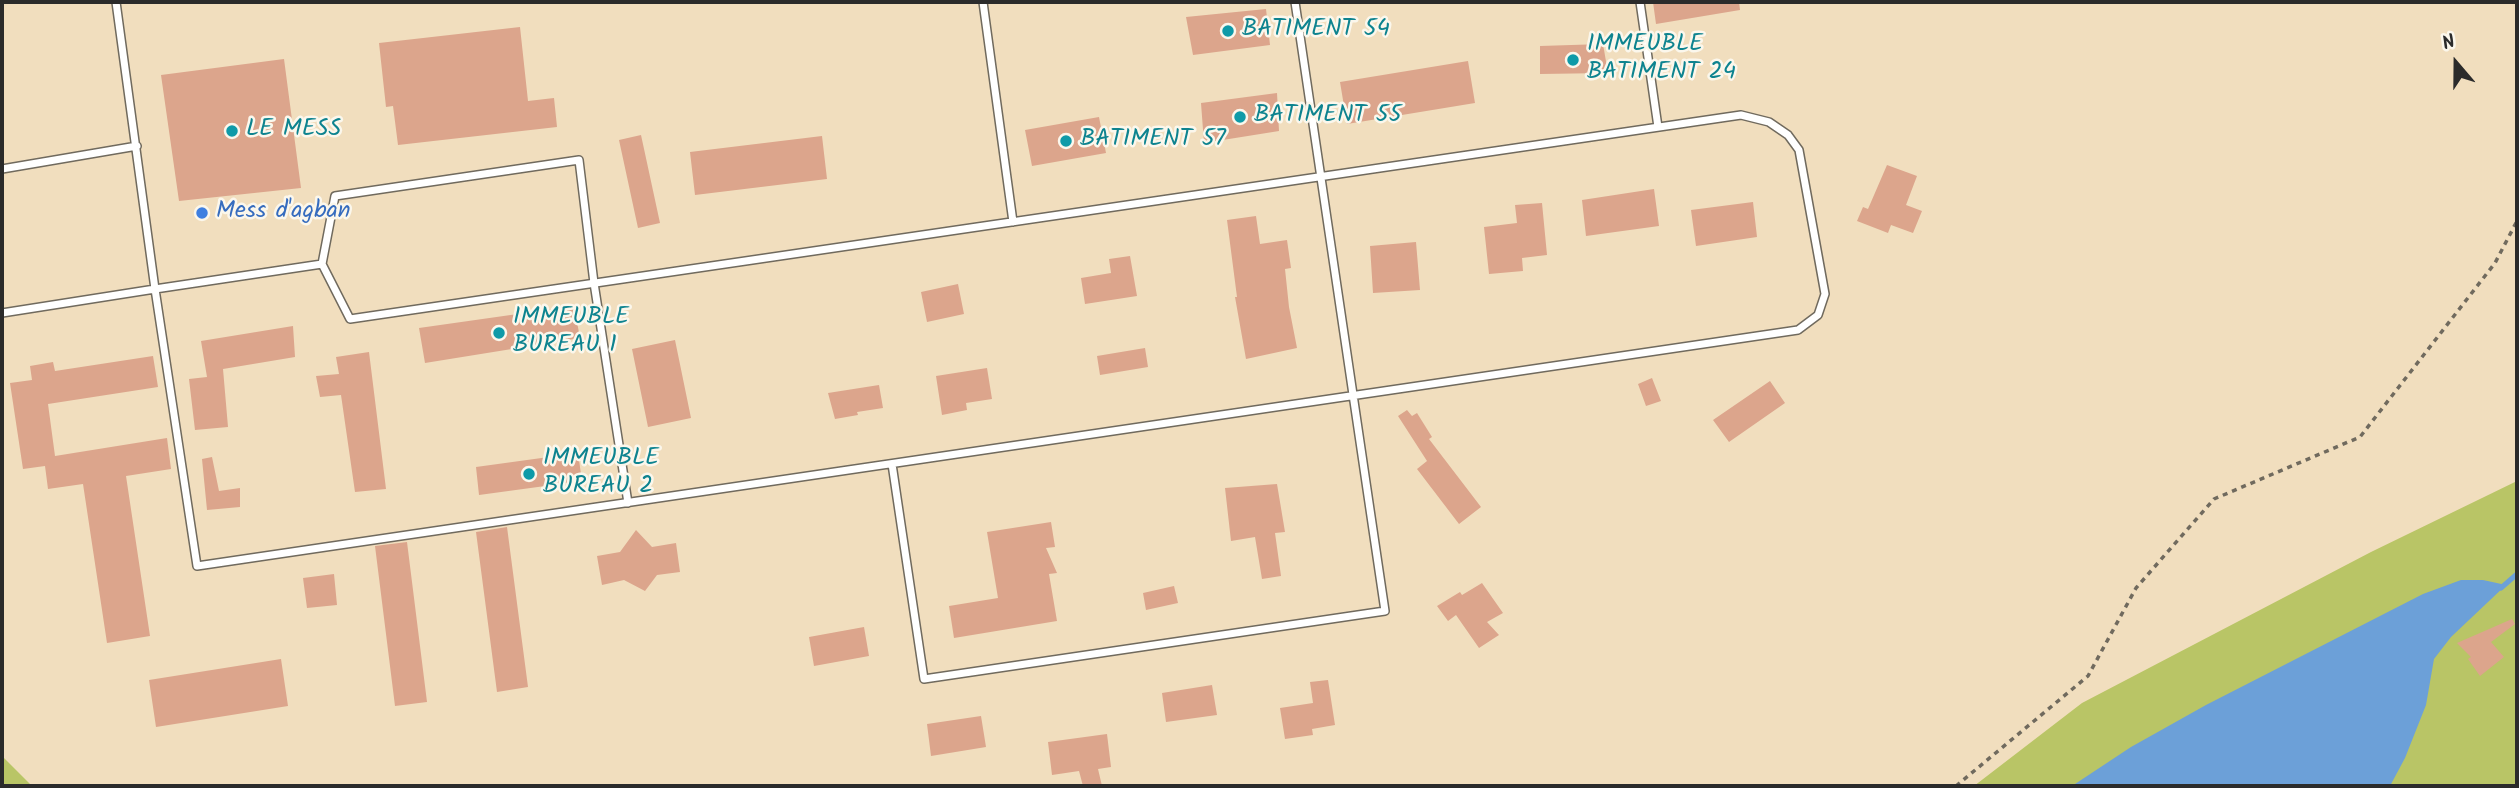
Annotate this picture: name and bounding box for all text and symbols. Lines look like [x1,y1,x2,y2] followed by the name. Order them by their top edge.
[1242,17,1390,45] place label: BATIMENT 54
[1220,23,1236,39] marker: BATIMENT 54
[2438,27,2460,59] text: N
[2421,28,2491,98] north arrow
[1587,32,1736,88] place label: IMMEUBLE BATIMENT 24
[1565,52,1581,68] marker: IMMEUBLE BATIMENT 24
[1254,103,1402,131] place label: BATIMENT 55
[1232,109,1248,125] marker: BATIMENT 55
[246,117,341,145] place label: LE MESS
[224,123,240,139] marker: LE MESS
[1080,127,1226,155] place label: BATIMENT 57
[1058,133,1074,149] marker: BATIMENT 57
[216,199,351,227] place label: Mess d'agban
[194,205,210,221] marker: Mess d'agban
[513,305,629,361] place label: IMMEUBLE BUREAU 1
[491,325,507,341] marker: IMMEUBLE BUREAU 1
[543,446,659,502] place label: IMMEUBLE BUREAU 2
[521,466,537,482] marker: IMMEUBLE BUREAU 2

